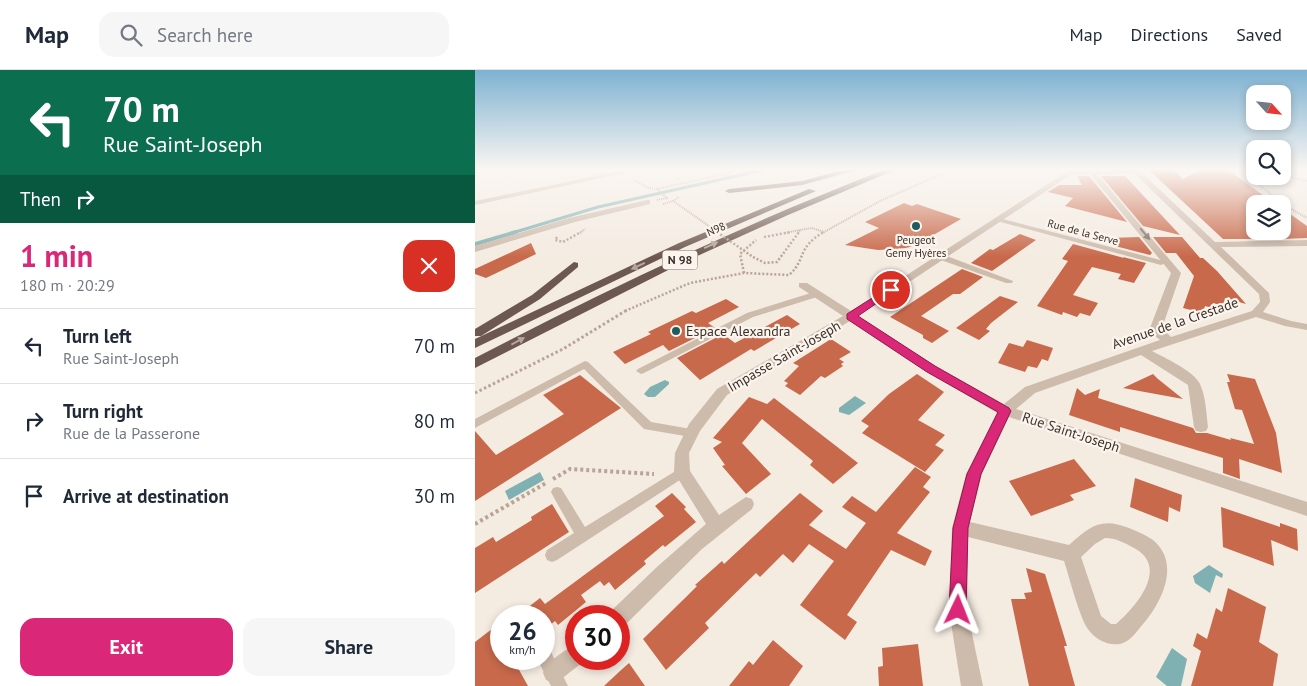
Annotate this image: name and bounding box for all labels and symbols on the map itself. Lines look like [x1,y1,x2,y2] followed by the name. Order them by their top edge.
[1246,85,1291,130] north arrow
[1046,216,1120,248] street label: Rue de la Serve
[704,219,728,239] street label: N98
[910,220,922,232] marker: Peugeot Gemy Hyères
[1139,228,1150,241] one-way arrow
[886,233,947,260] place label: Peugeot Gemy Hyères
[704,241,718,249] one-way arrow
[663,250,697,270] road number: N 98
[631,262,645,270] one-way arrow
[870,269,912,311] pin
[1109,293,1241,353] street label: Avenue de la Crestade
[724,316,844,396] street label: Impasse Saint-Joseph
[686,322,790,340] place label: Espace Alexandra
[670,325,682,337] marker: Espace Alexandra
[511,337,525,345] one-way arrow
[1020,408,1122,456] street label: Rue Saint-Joseph
[931,583,983,635] position arrow
[565,605,630,670] speed limit sign: 30

